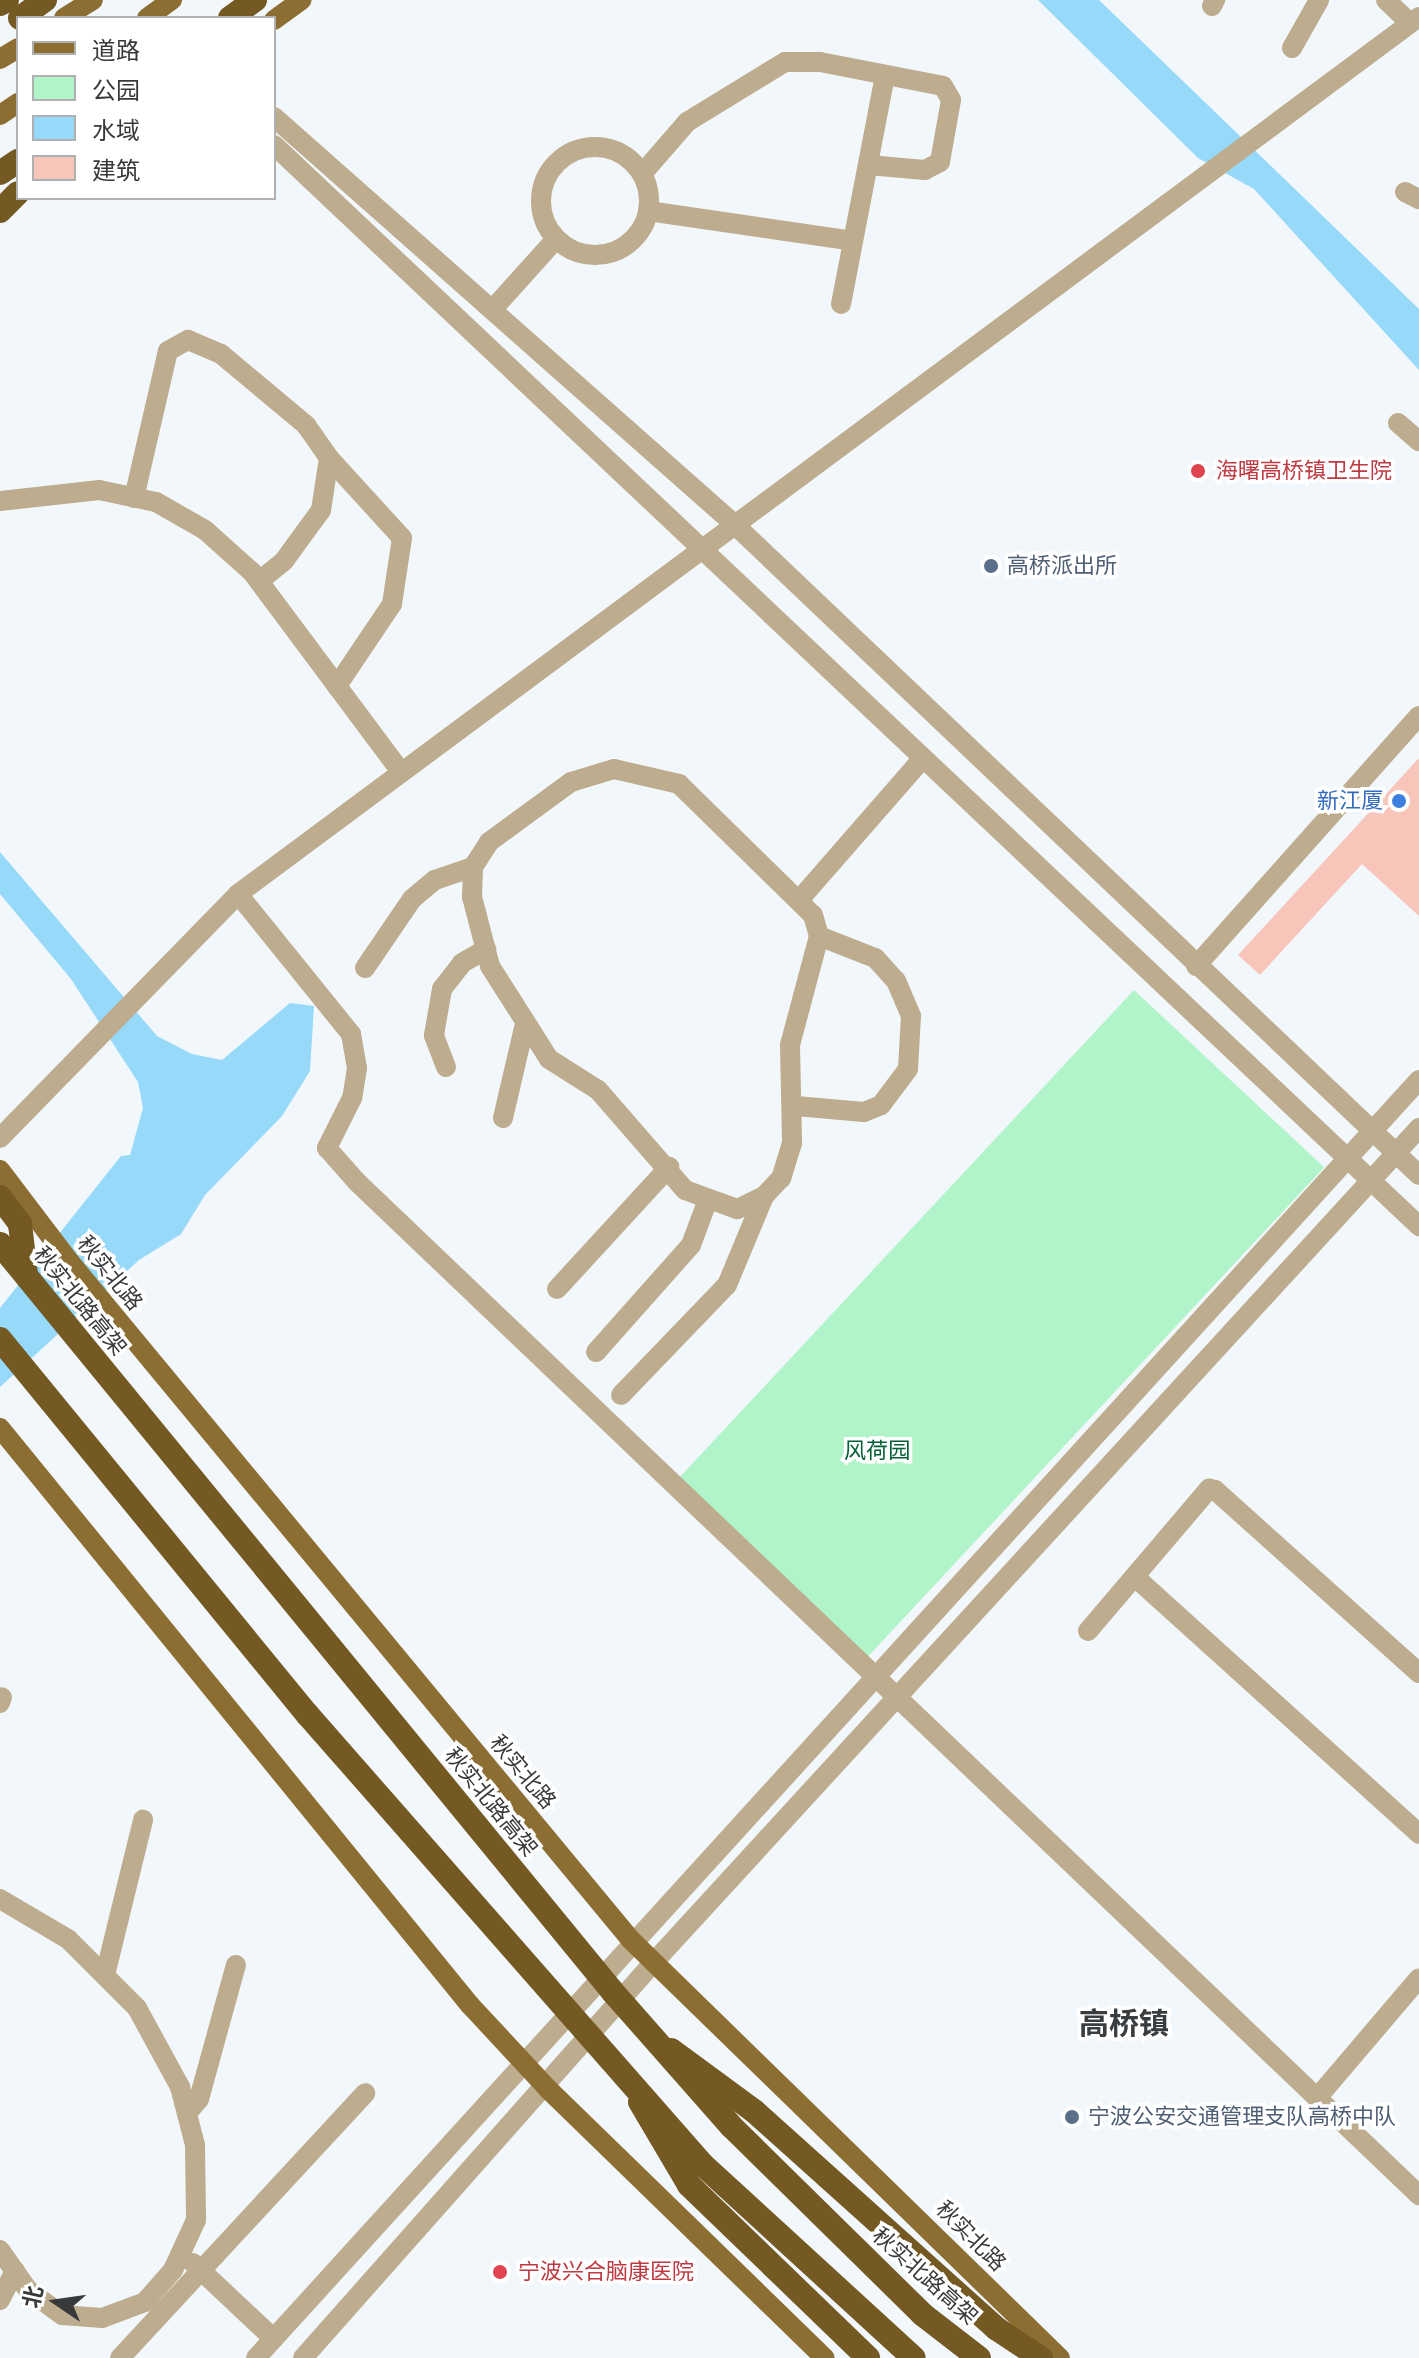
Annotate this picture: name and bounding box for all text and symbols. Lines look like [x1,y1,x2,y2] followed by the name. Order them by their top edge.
[16,16,276,200] legend
[92,34,140,66] text: 道路
[92,74,140,106] text: 公园
[92,114,140,146] text: 水域
[92,154,140,186] text: 建筑
[1216,458,1392,484] place label: 海曙高桥镇卫生院
[1187,460,1209,482] marker: 海曙高桥镇卫生院
[1007,553,1117,579] place label: 高桥派出所
[982,557,1000,575] marker: 高桥派出所
[1317,788,1383,814] place label: 新江厦
[1390,792,1408,810] marker: 新江厦
[72,1230,148,1316] street label: 秋实北路
[28,1241,132,1361] street label: 秋实北路高架
[844,1438,910,1464] park label: 风荷园
[485,1730,561,1814] street label: 秋实北路
[439,1742,543,1862] street label: 秋实北路高架
[1079,2005,1169,2041] district label: 高桥镇
[1088,2104,1396,2130] place label: 宁波公安交通管理支队高桥中队
[1063,2108,1081,2126] marker: 宁波公安交通管理支队高桥中队
[931,2196,1011,2276] street label: 秋实北路
[867,2222,983,2330] street label: 秋实北路高架
[518,2259,694,2285] place label: 宁波兴合脑康医院
[489,2261,511,2283] marker: 宁波兴合脑康医院
[16,2262,96,2342] north arrow
[16,2283,50,2311] text: 北

